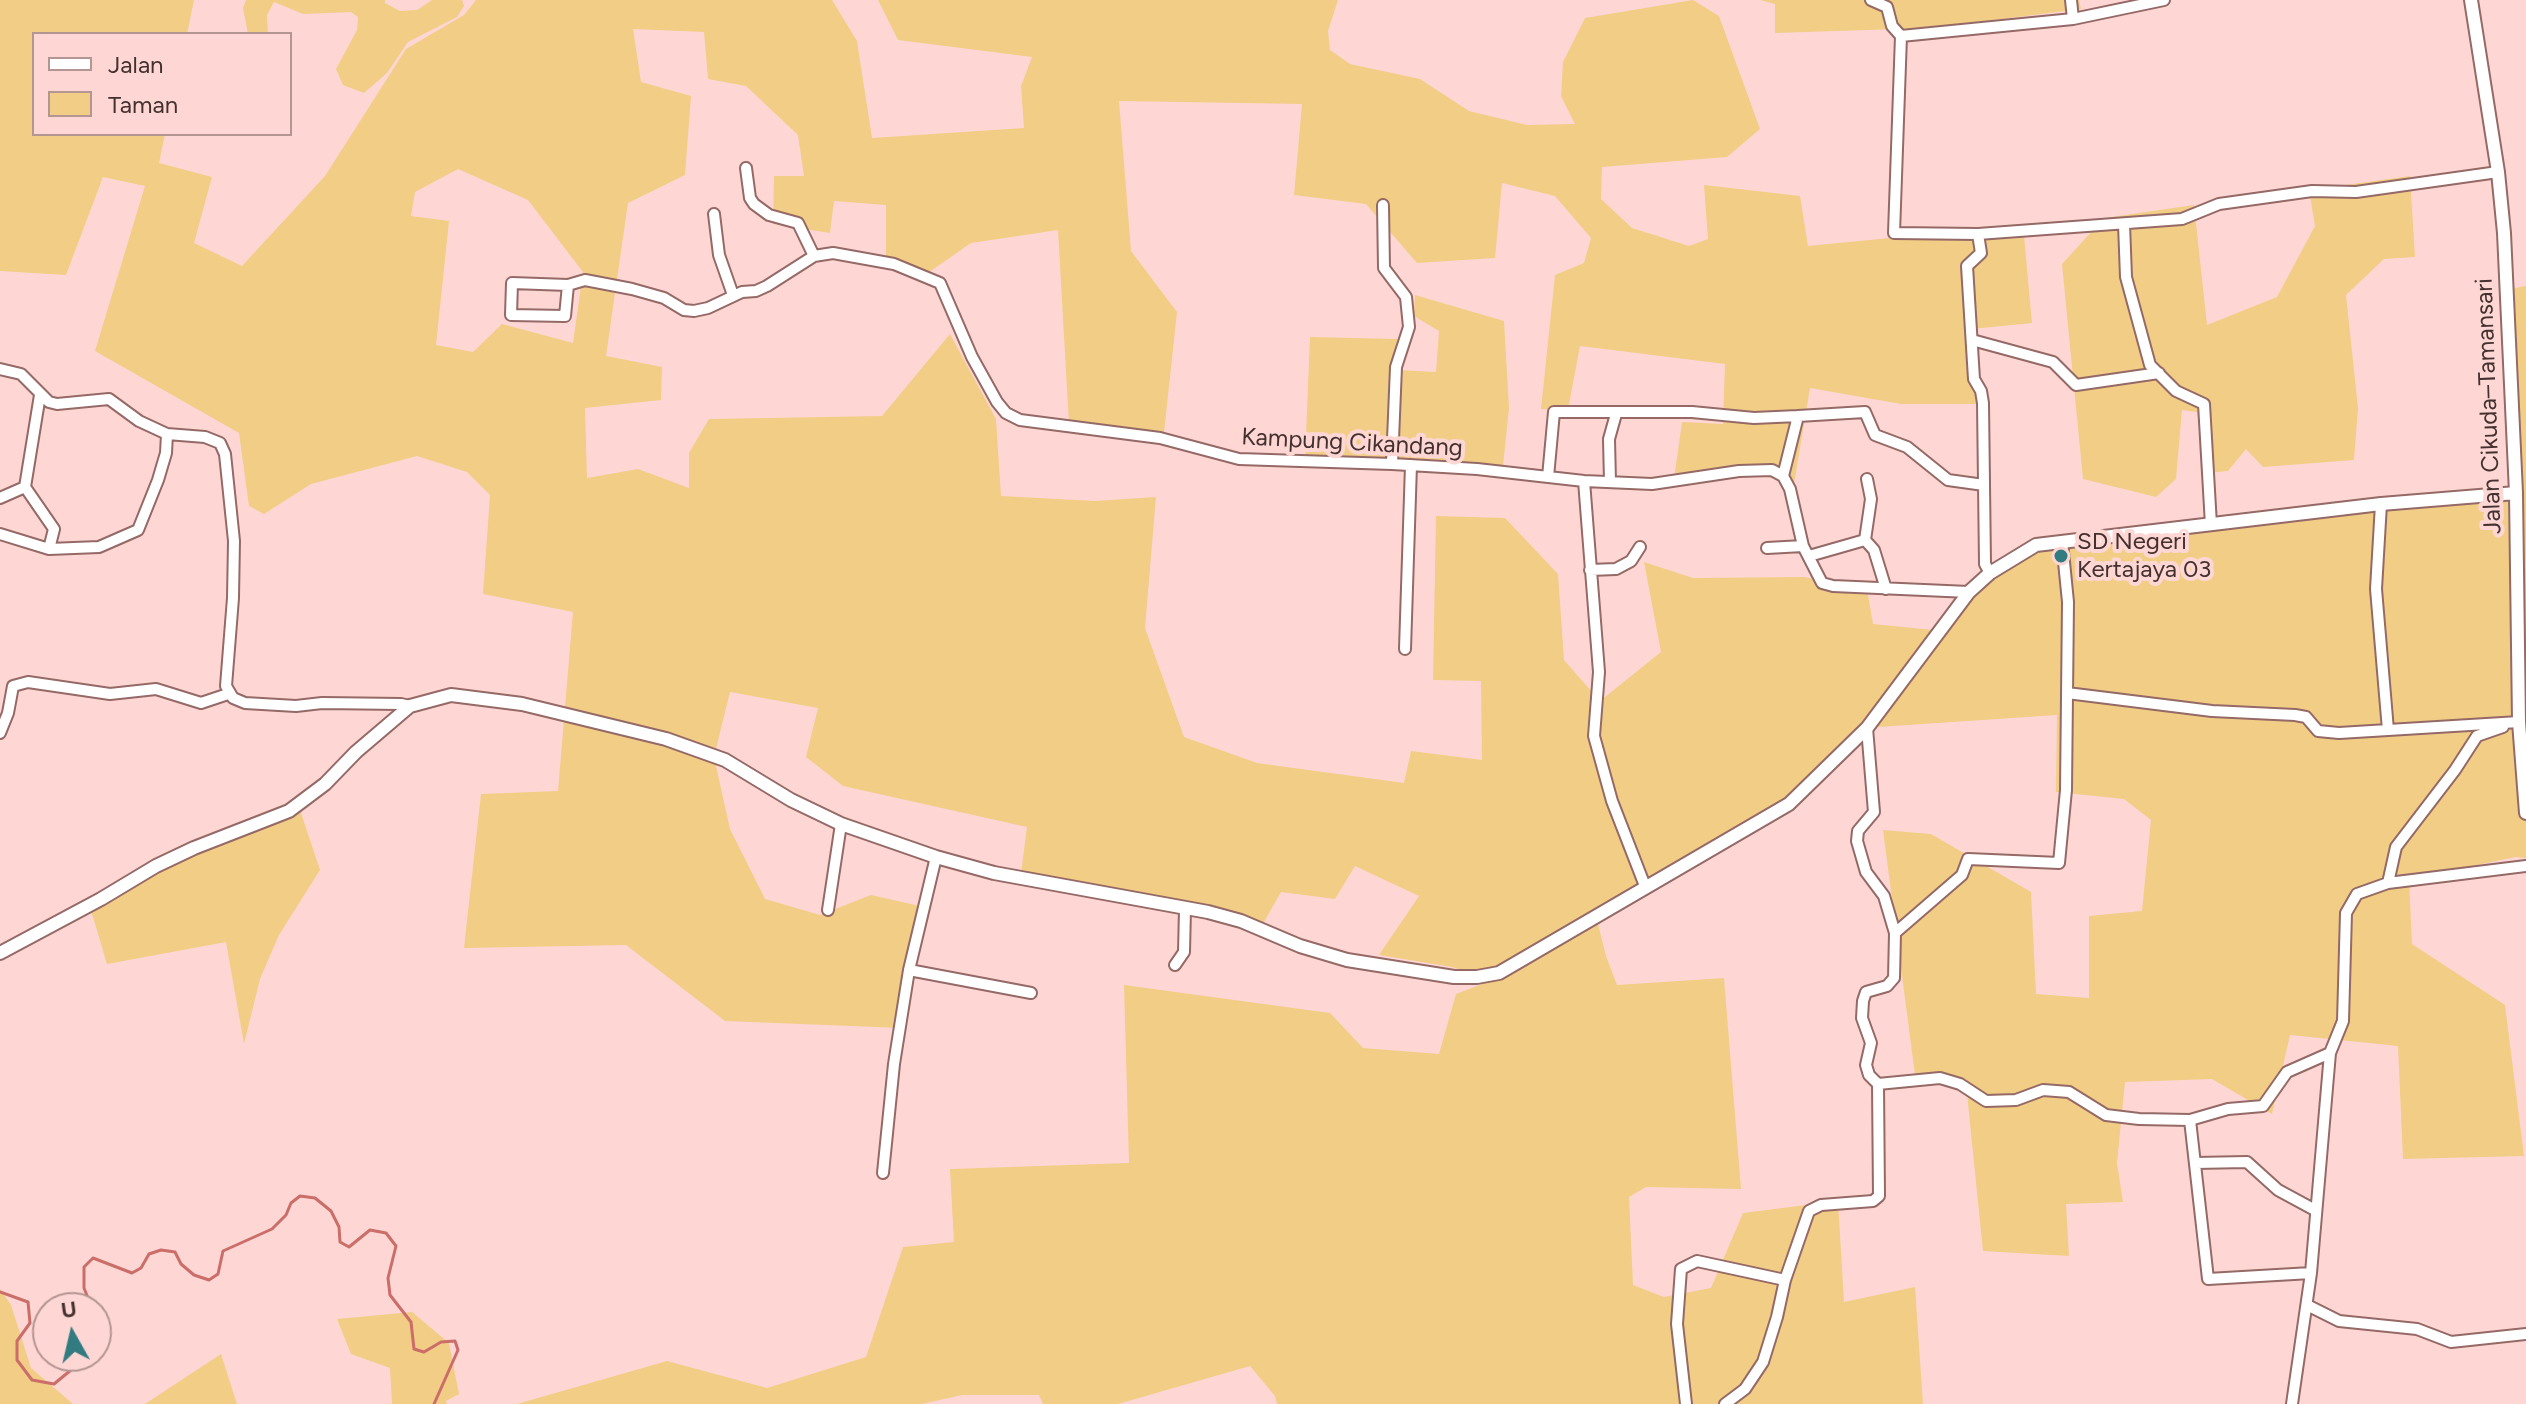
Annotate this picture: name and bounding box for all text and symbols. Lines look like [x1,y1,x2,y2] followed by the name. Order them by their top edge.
[32,32,292,136] legend
[108,50,164,79] text: Jalan
[108,90,178,119] text: Taman
[2470,278,2508,534] street label: Jalan Cikuda–Tamansari
[1241,423,1463,463] street label: Kampung Cikandang
[2077,528,2211,584] place label: SD Negeri Kertajaya 03
[2052,547,2070,565] marker: SD Negeri Kertajaya 03
[32,1292,112,1372] north arrow
[59,1295,78,1324] text: U

